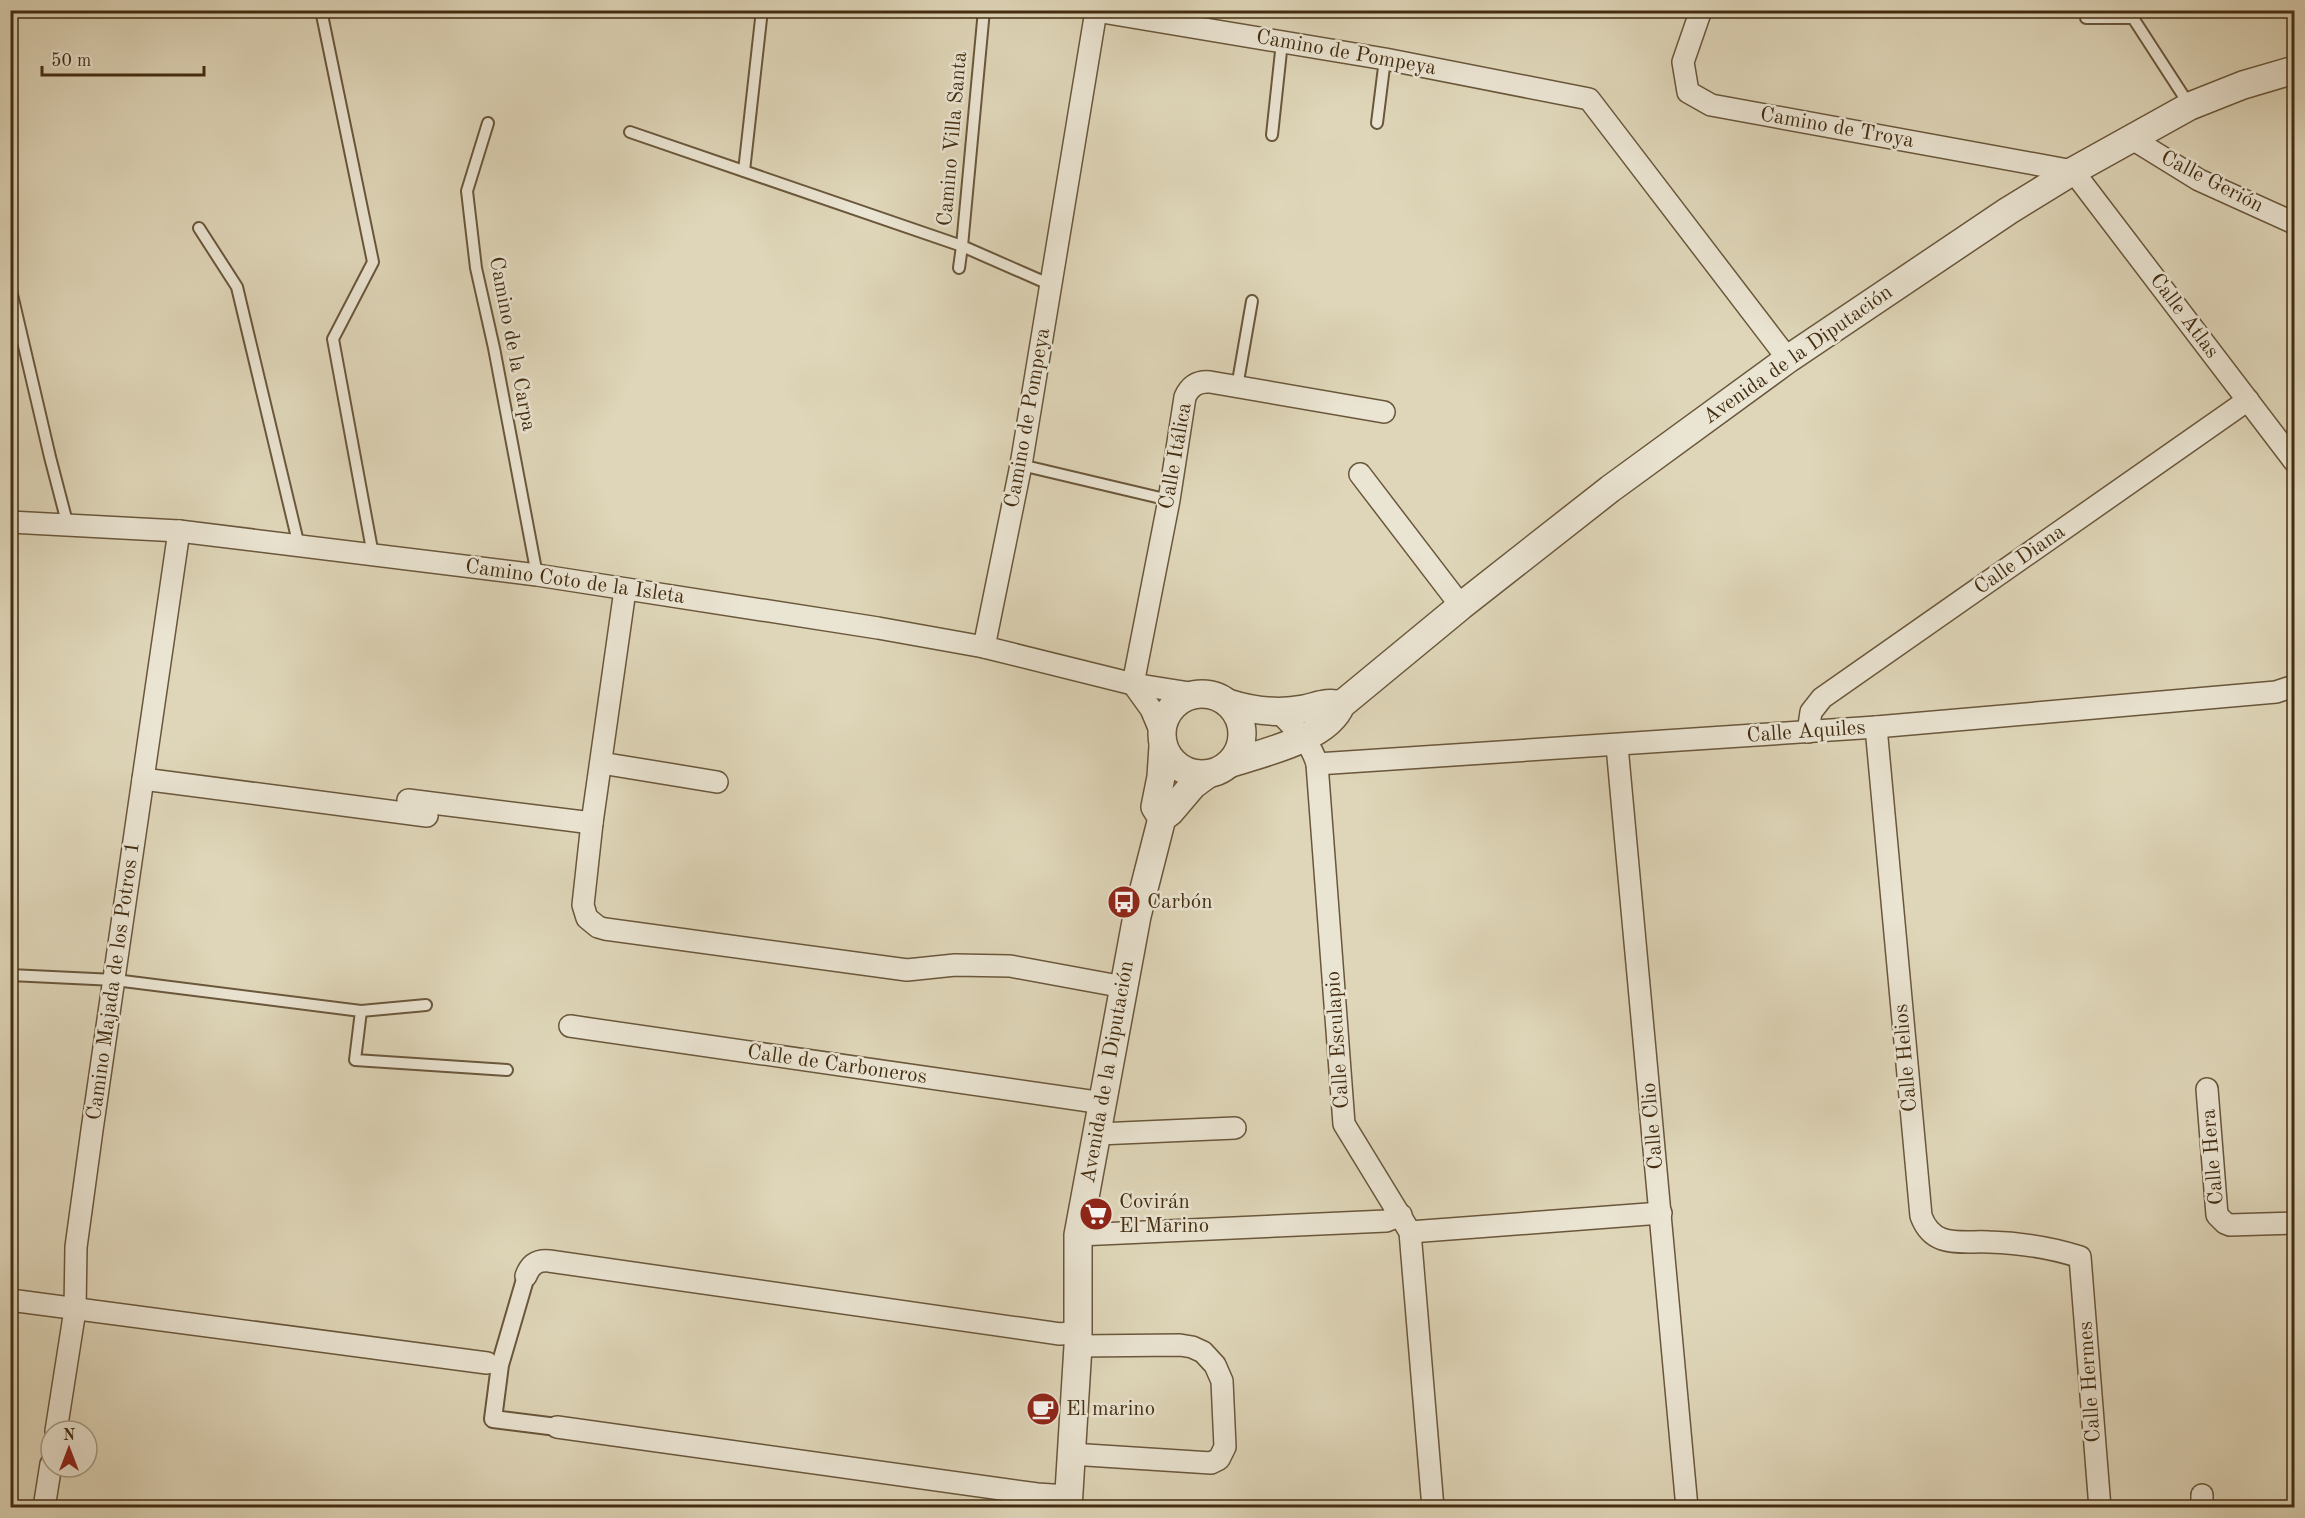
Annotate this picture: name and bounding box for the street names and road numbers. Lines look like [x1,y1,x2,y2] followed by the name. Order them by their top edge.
[1254,27,1438,79] street label: Camino de Pompeya
[935,51,971,227] street label: Camino Villa Santa
[1758,104,1916,152] street label: Camino de Troya
[2157,147,2267,217] street label: Calle Gerión
[485,255,539,433] street label: Camino de la Carpa
[2146,270,2222,362] street label: Calle Atlas
[1700,282,1896,428] street label: Avenida de la Diputación
[1002,326,1054,510] street label: Camino de Pompeya
[1156,401,1196,511] street label: Calle Itálica
[1971,521,2069,599] street label: Calle Diana
[464,556,686,608] street label: Camino Coto de la Isleta
[1746,717,1866,747] street label: Calle Aquiles
[84,840,144,1122] street label: Camino Majada de los Potros 1
[1078,959,1138,1185] street label: Avenida de la Diputación
[1323,970,1353,1110] street label: Calle Esculapio
[1891,1003,1921,1113] street label: Calle Helios
[746,1042,928,1088] street label: Calle de Carboneros
[1639,1082,1667,1170] street label: Calle Clio
[2198,1108,2228,1206] street label: Calle Hera
[2075,1321,2105,1443] street label: Calle Hermes

